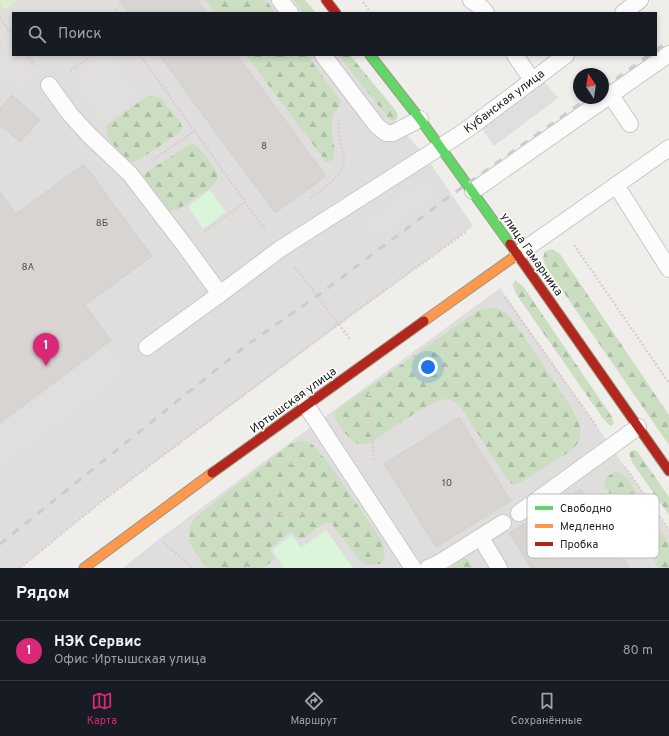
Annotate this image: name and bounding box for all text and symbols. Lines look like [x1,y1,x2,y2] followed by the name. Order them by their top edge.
[12,12,657,56] search box
[26,23,48,45] icon: search
[58,25,102,44] text: Поиск
[461,66,548,138] street label: Кубанская улица
[573,68,609,104] north arrow
[261,140,267,153] house number: 8
[496,210,566,300] street label: улица Гамарника
[96,217,108,230] house number: 8Б
[22,261,35,274] house number: 8А
[33,333,59,366] pin: 1
[418,357,438,377] your location
[247,364,340,438] street label: Иртышская улица
[442,477,452,490] house number: 10
[527,494,659,558] legend
[560,502,612,516] text: Свободно
[560,520,614,534] text: Медленно
[560,538,599,552] text: Пробка
[16,583,69,605] text: Рядом
[54,633,142,652] text: НЭК Сервис
[26,643,32,659] text: 1
[623,643,653,659] text: 80 m
[54,652,206,668] text: Офис · Иртышская улица
[87,690,117,728] tab: Карта
[290,690,337,728] tab: Маршрут
[511,690,582,728] tab: Сохранённые

